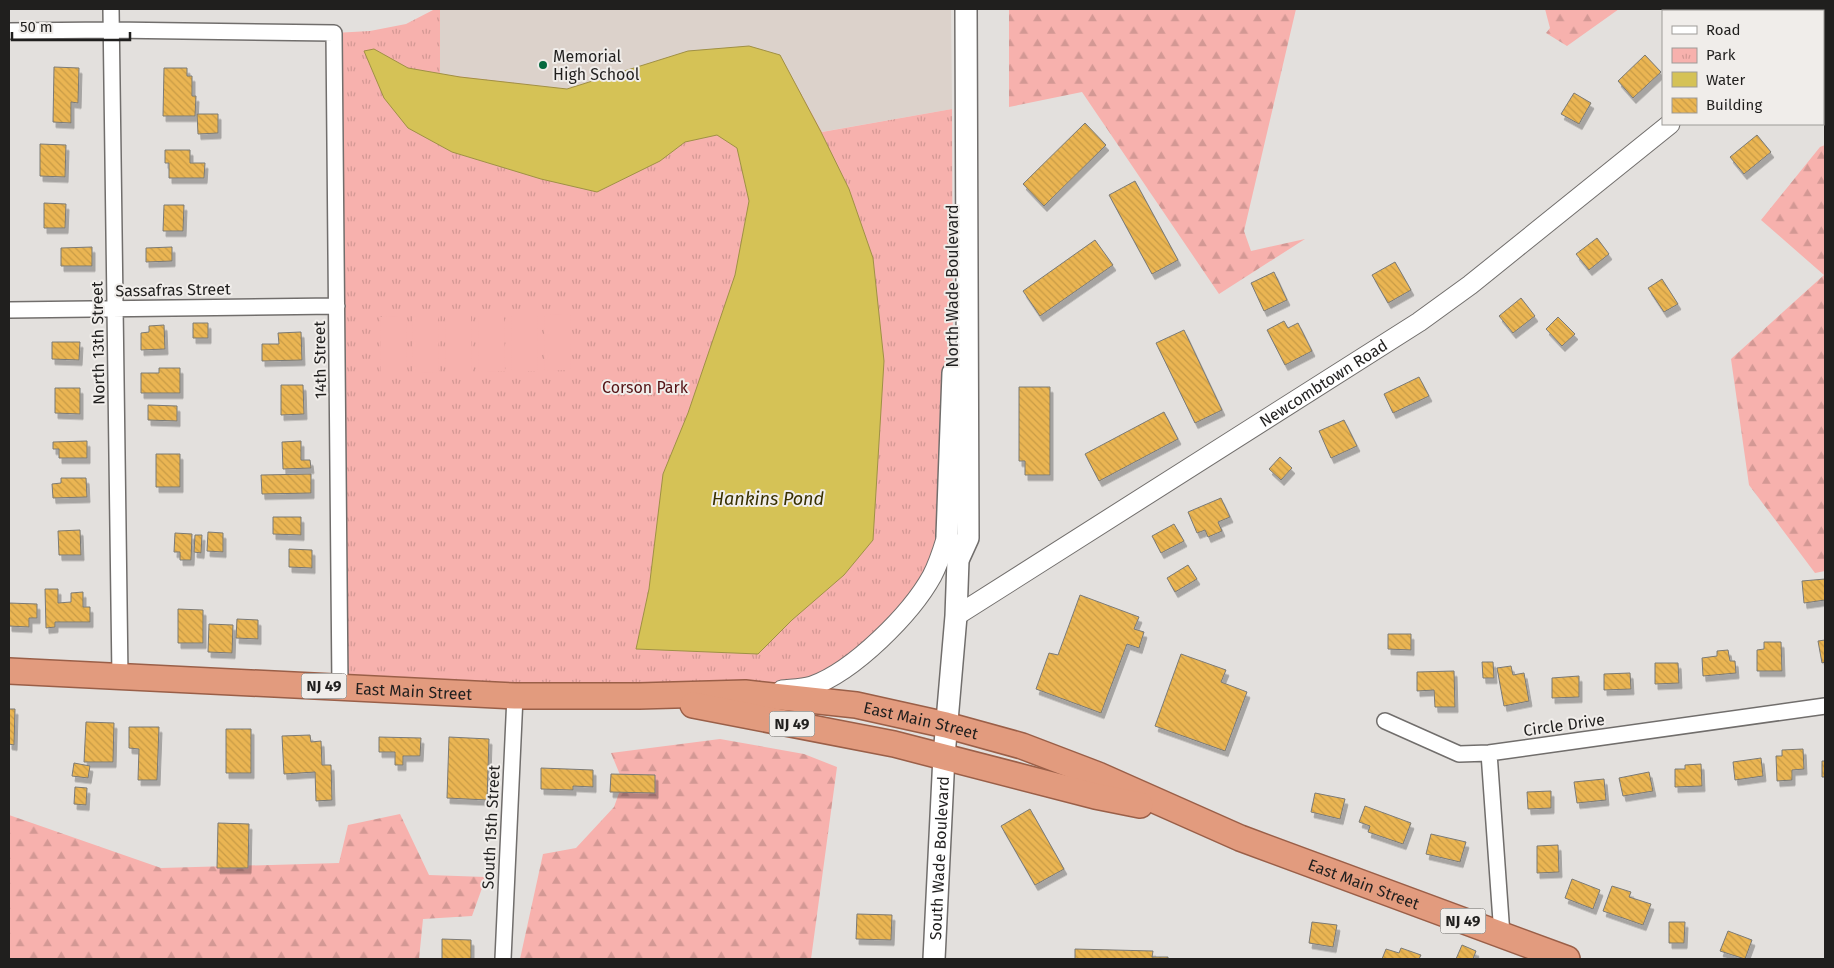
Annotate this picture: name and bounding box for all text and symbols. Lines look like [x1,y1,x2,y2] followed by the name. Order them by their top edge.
[12,10,130,42] scale bar
[1662,10,1824,125] legend
[20,18,53,36] text: 50 m
[1706,21,1741,39] text: Road
[1706,46,1736,64] text: Park
[553,47,640,84] place label: Memorial High School
[537,59,549,71] marker: Memorial High School
[1706,71,1745,89] text: Water
[1706,96,1762,114] text: Building
[943,204,962,368] street label: North Wade Boulevard
[115,279,231,301] street label: Sassafras Street
[87,281,109,405] street label: North 13th Street
[310,321,330,399] street label: 14th Street
[1256,335,1391,431] street label: Newcombtown Road
[602,378,689,397] park label: Corson Park
[712,488,825,510] water label: Hankins Pond
[302,674,346,698] road number: NJ 49
[354,679,473,703] street label: East Main Street
[862,697,981,743] street label: East Main Street
[1522,710,1606,740] street label: Circle Drive
[770,712,814,736] road number: NJ 49
[478,764,504,890] street label: South 15th Street
[925,776,952,941] street label: South Wade Boulevard
[1305,855,1422,913] street label: East Main Street
[1440,908,1486,934] road number: NJ 49

